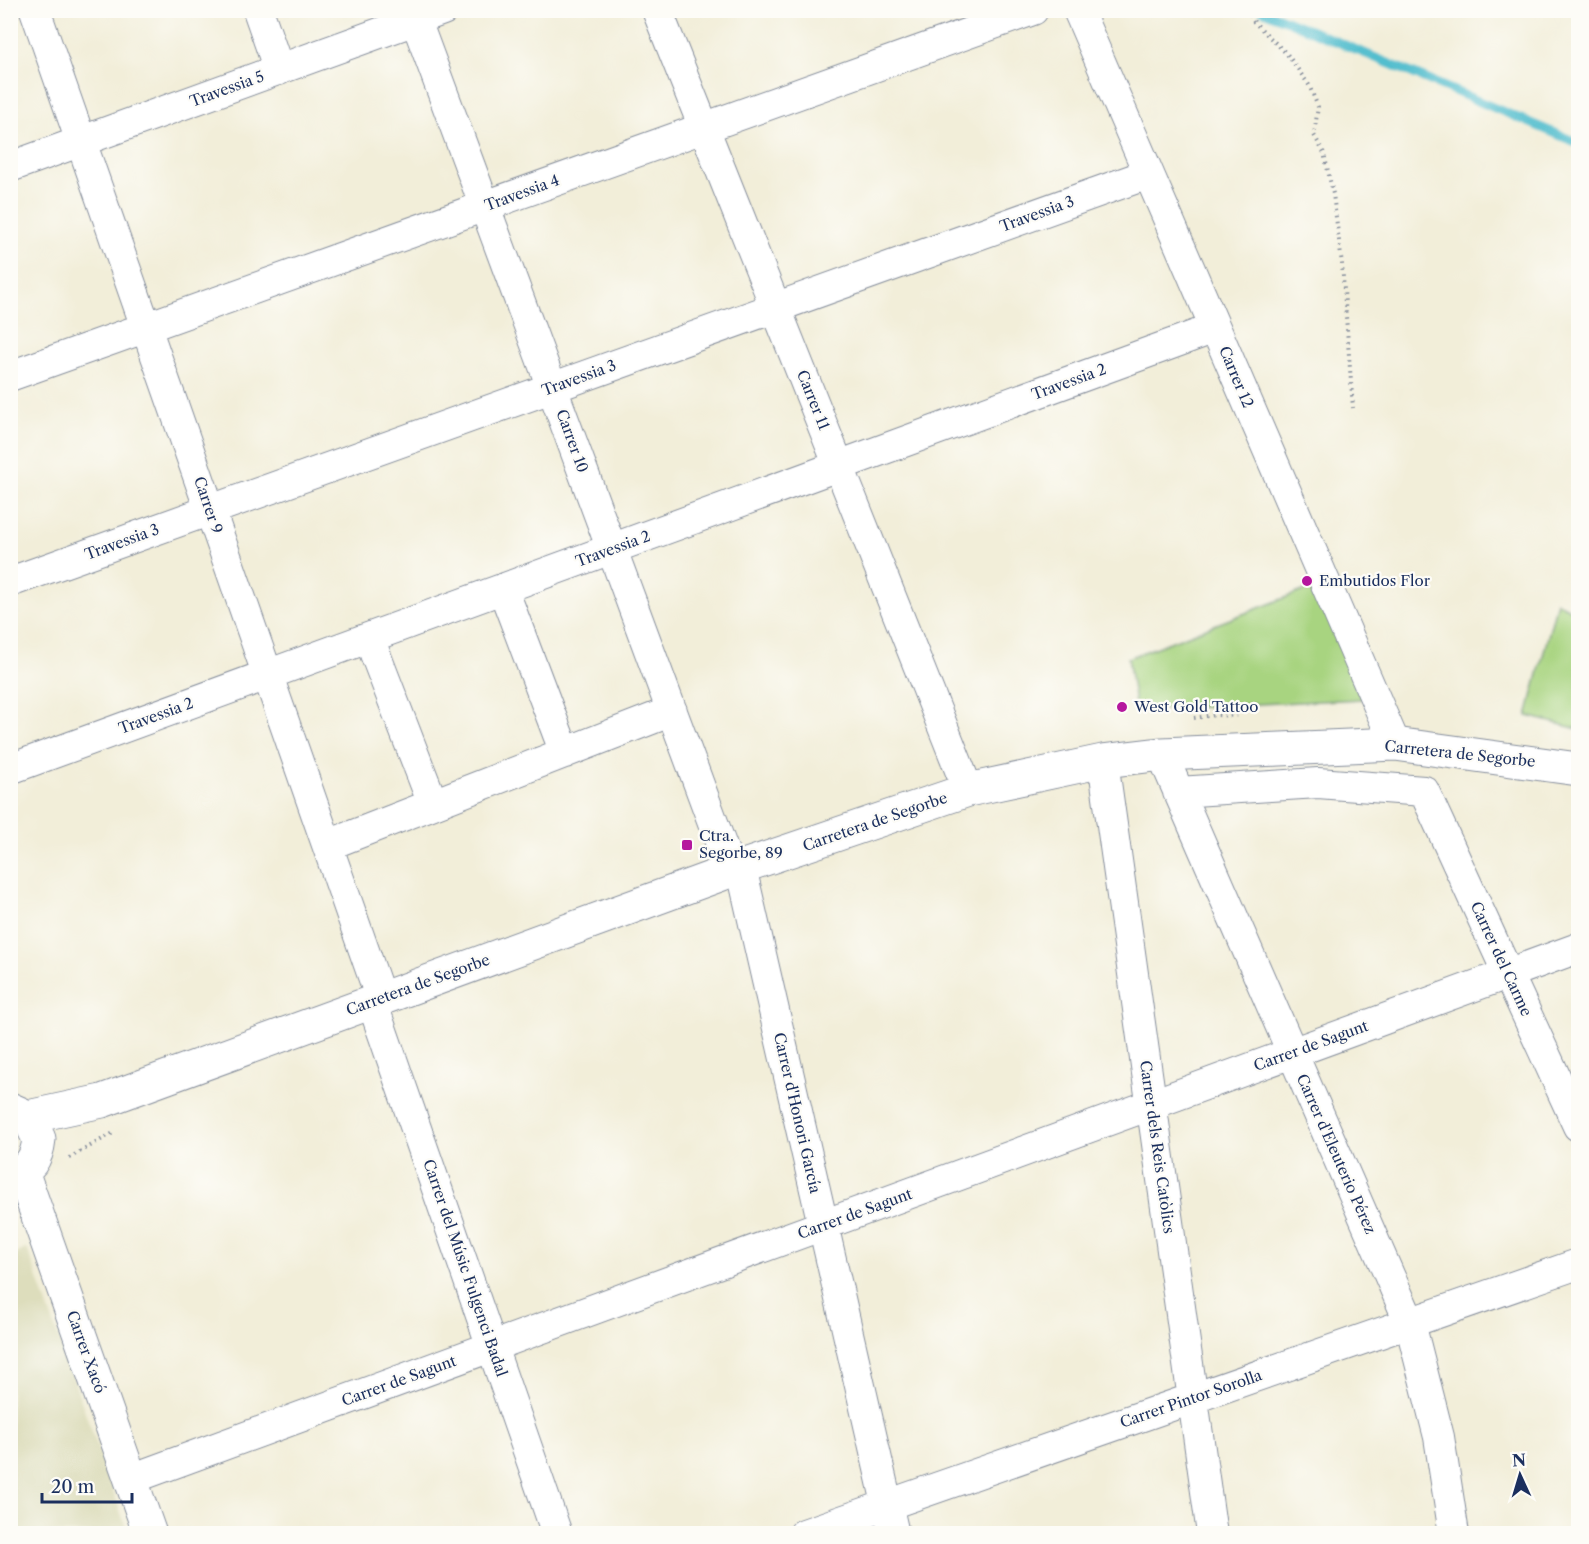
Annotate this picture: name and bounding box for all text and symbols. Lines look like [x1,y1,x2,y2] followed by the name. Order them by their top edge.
[187,66,267,111] street label: Travessia 5
[482,170,562,215] street label: Travessia 4
[997,191,1077,236] street label: Travessia 3
[1215,343,1258,411] street label: Carrer 12
[539,355,619,400] street label: Travessia 3
[1029,359,1109,404] street label: Travessia 2
[793,367,834,433] street label: Carrer 11
[552,406,593,475] street label: Carrer 10
[190,474,227,536] street label: Carrer 9
[82,519,162,564] street label: Travessia 3
[573,526,653,571] street label: Travessia 2
[1319,571,1431,590] place label: Embutidos Flor
[1300,574,1314,588] marker: Embutidos Flor
[116,693,196,738] street label: Travessia 2
[1133,697,1258,716] place label: West Gold Tattoo
[1115,700,1129,714] marker: West Gold Tattoo
[1384,736,1536,771] street label: Carretera de Segorbe
[800,788,950,855] street label: Carretera de Segorbe
[699,826,783,862] place label: Ctra. Segorbe, 89
[680,838,694,852] marker: Ctra. Segorbe, 89
[1467,898,1536,1019] street label: Carrer del Carme
[343,950,492,1019] street label: Carretera de Segorbe
[1251,1016,1371,1075] street label: Carrer de Sagunt
[770,1031,825,1195] street label: Carrer d'Honori García
[1136,1059,1179,1235] street label: Carrer dels Reis Catòlics
[1293,1071,1380,1237] street label: Carrer d'Eleuterio Pérez
[419,1157,512,1380] street label: Carrer del Músic Fulgenci Badal
[795,1184,915,1243] street label: Carrer de Sagunt
[63,1308,110,1396] street label: Carrer Xacó
[339,1351,459,1410] street label: Carrer de Sagunt
[1117,1365,1264,1432] street label: Carrer Pintor Sorolla
[1490,1445,1550,1505] north arrow
[1511,1450,1527,1470] text: N
[42,1466,132,1504] scale bar
[51,1476,95,1498] text: 20 m

